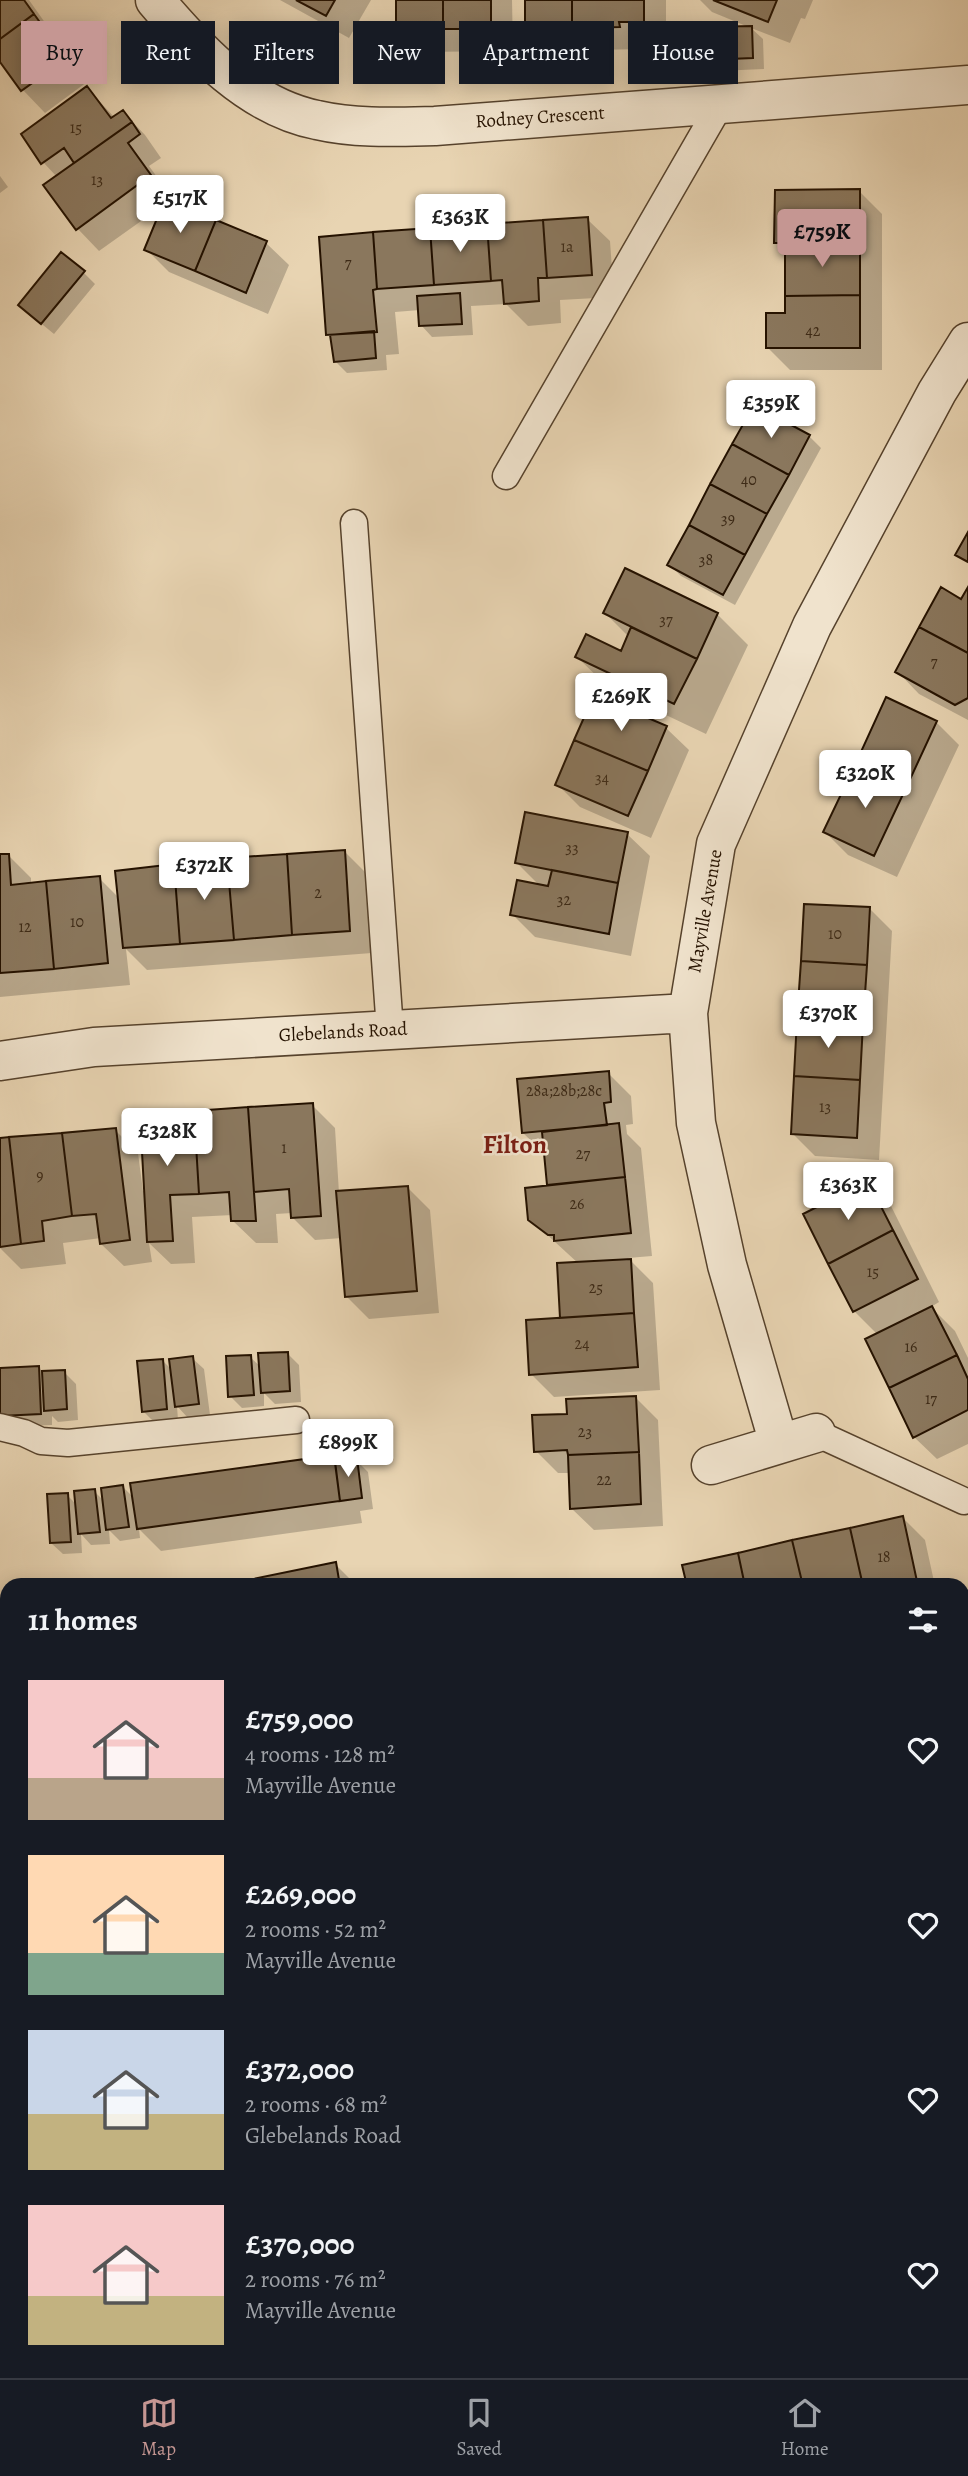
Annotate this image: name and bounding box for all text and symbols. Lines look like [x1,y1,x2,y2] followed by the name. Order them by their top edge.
[21,21,107,84] chip: Buy
[121,21,215,84] chip: Rent
[229,21,339,84] chip: Filters
[353,21,445,84] chip: New
[459,21,614,84] chip: Apartment
[628,21,738,84] chip: House
[474,100,606,134] street label: Rodney Crescent
[70,117,82,139] house number: 15
[91,169,103,191] house number: 13
[131,176,229,235] pin: £517K
[153,182,207,213] text: £517K
[411,194,509,254] pin: £363K
[431,201,489,232] text: £363K
[773,210,871,269] pin: £759K
[793,216,851,247] text: £759K
[561,236,574,258] house number: 1a
[345,252,352,274] house number: 7
[806,320,821,342] house number: 42
[722,380,820,440] pin: £359K
[742,387,800,418] text: £359K
[741,469,757,491] house number: 40
[721,508,735,530] house number: 39
[699,549,713,571] house number: 38
[659,609,673,631] house number: 37
[931,651,938,673] house number: 7
[572,674,670,733] pin: £269K
[591,680,651,711] text: £269K
[816,750,914,810] pin: £320K
[835,757,895,788] text: £320K
[595,767,609,789] house number: 34
[565,837,579,859] house number: 33
[155,842,253,902] pin: £372K
[681,847,729,975] street label: Mayville Avenue
[175,849,233,880] text: £372K
[314,882,322,904] house number: 2
[557,889,572,911] house number: 32
[70,911,84,933] house number: 10
[18,916,32,938] house number: 12
[828,923,842,945] house number: 10
[779,990,877,1050] pin: £370K
[799,997,857,1028] text: £370K
[278,1016,409,1048] street label: Glebelands Road
[526,1080,602,1102] house number: 28a;28b;28c
[819,1096,831,1118] house number: 13
[118,1108,216,1168] pin: £328K
[137,1115,197,1146] text: £328K
[483,1127,548,1162] district label: Filton
[281,1137,287,1159] house number: 1
[576,1143,590,1165] house number: 27
[799,1162,897,1222] pin: £363K
[36,1165,44,1187] house number: 9
[819,1169,877,1200] text: £363K
[570,1193,585,1215] house number: 26
[867,1261,879,1283] house number: 15
[589,1277,603,1299] house number: 25
[575,1333,589,1355] house number: 24
[905,1336,917,1358] house number: 16
[925,1388,937,1410] house number: 17
[299,1420,397,1479] pin: £899K
[578,1421,592,1443] house number: 23
[318,1426,378,1457] text: £899K
[596,1469,612,1491] house number: 22
[877,1546,891,1568] house number: 18
[28,1600,138,1640] text: 11 homes
[904,1601,942,1639] icon: filters
[245,1699,353,1739] text: £759,000
[84,1708,168,1792] icon: home
[904,1731,942,1769] icon: heart
[245,1739,395,1770] text: 4 rooms · 128 m²
[245,1770,396,1801] text: Mayville Avenue
[245,1874,356,1914] text: £269,000
[84,1883,168,1967] icon: home
[904,1906,942,1944] icon: heart
[245,1914,386,1945] text: 2 rooms · 52 m²
[245,1945,396,1976] text: Mayville Avenue
[245,2049,354,2089] text: £372,000
[84,2058,168,2142] icon: home
[904,2081,942,2119] icon: heart
[245,2089,387,2120] text: 2 rooms · 68 m²
[245,2120,401,2151] text: Glebelands Road
[245,2224,355,2264] text: £370,000
[84,2233,168,2317] icon: home
[904,2256,942,2294] icon: heart
[245,2264,386,2295] text: 2 rooms · 76 m²
[245,2295,396,2326] text: Mayville Avenue
[140,2394,178,2462] tab: Map
[457,2394,502,2462] tab: Saved
[781,2394,828,2462] tab: Home

